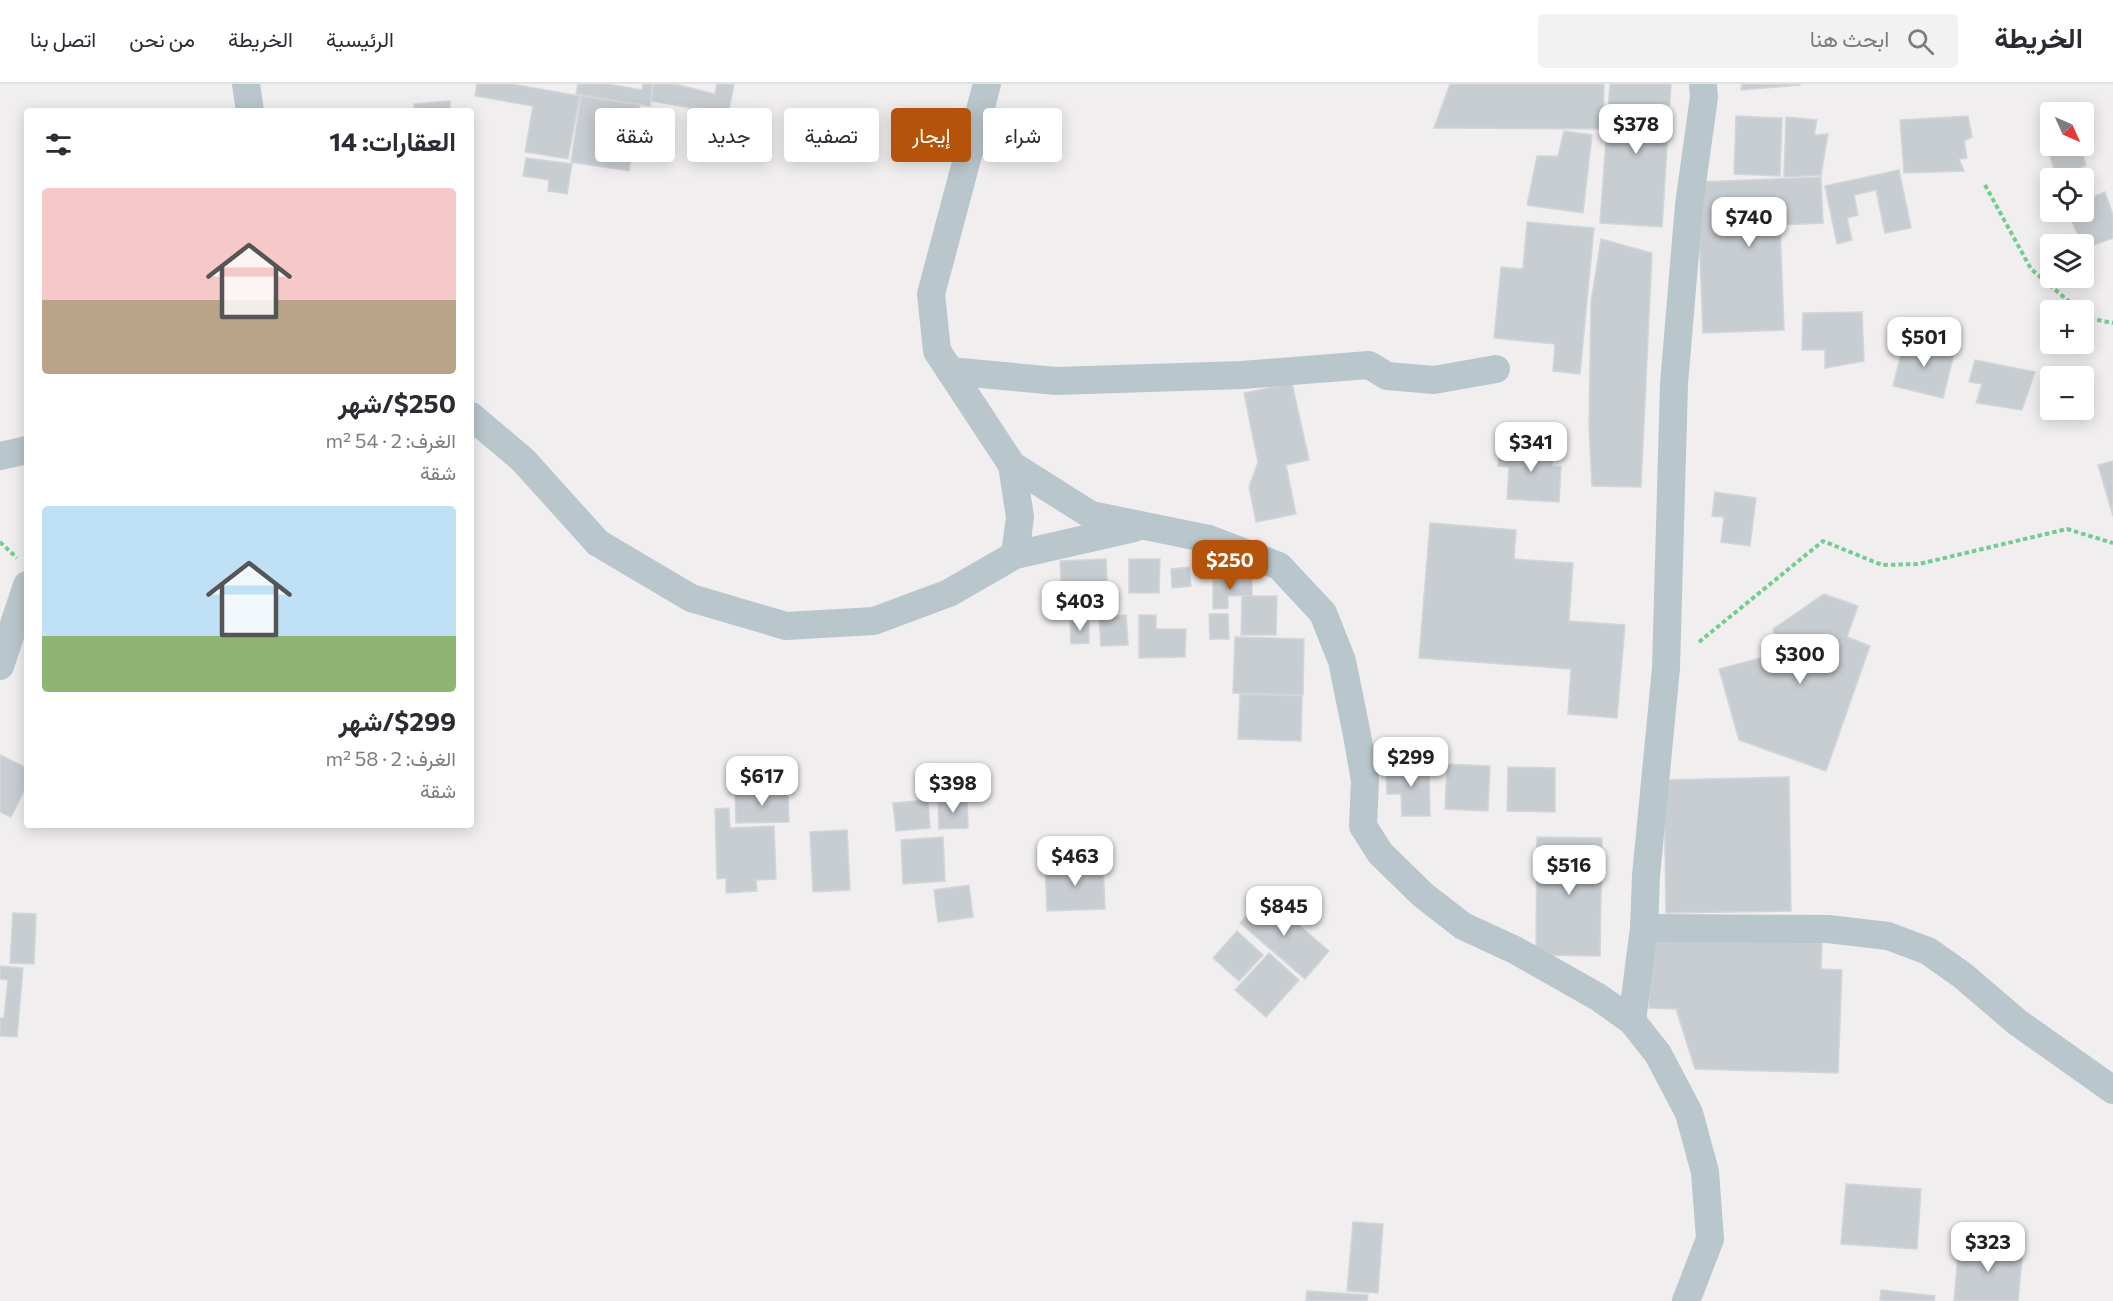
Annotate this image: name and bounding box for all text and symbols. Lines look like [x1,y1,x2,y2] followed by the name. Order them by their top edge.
[1538,14,1958,68] search box
[1994,20,2083,54] text: الخريطة
[1810,25,1889,52] text: ابحث هنا
[1904,25,1937,58] icon: search
[30,26,96,51] text: اتصل بنا
[129,26,195,51] text: من نحن
[228,26,293,51] text: الخريطة
[326,26,394,51] text: الرئيسية
[2040,102,2094,156] north arrow
[2040,102,2094,420] map controls
[1600,104,1672,155] pin: $378
[595,108,675,162] chip: شقة
[687,108,772,162] chip: جديد
[784,108,879,162] chip: تصفية
[891,108,971,162] chip: إيجار
[983,108,1062,162] chip: شراء
[1613,111,1659,135] text: $378
[329,125,456,156] text: العقارات: 14
[42,128,75,161] icon: filters
[2040,168,2094,222] button: locate
[1713,197,1785,248] pin: $740
[1726,204,1772,228] text: $740
[195,227,303,335] icon: home
[2040,234,2094,288] button: layers
[2040,300,2094,354] button: +
[1888,317,1960,368] pin: $501
[1901,324,1947,348] text: $501
[2040,366,2094,420] button: −
[338,387,456,418] text: $250/شهر
[1495,422,1567,473] pin: $341
[326,428,456,452] text: الغرف: 2 · 54 m²
[1509,429,1553,453] text: $341
[420,460,456,484] text: شقة
[1194,540,1266,591] pin: $250
[195,545,303,653] icon: home
[1206,547,1254,571] text: $250
[1044,581,1116,632] pin: $403
[1056,588,1104,612] text: $403
[1764,634,1836,685] pin: $300
[1775,641,1825,665] text: $300
[339,705,456,736] text: $299/شهر
[1375,737,1447,788] pin: $299
[1387,744,1435,768] text: $299
[325,746,456,770] text: الغرف: 2 · 58 m²
[726,756,798,807] pin: $617
[740,763,784,787] text: $617
[917,763,989,814] pin: $398
[929,770,977,794] text: $398
[420,778,456,802] text: شقة
[1039,836,1111,887] pin: $463
[1051,843,1099,867] text: $463
[1533,845,1605,896] pin: $516
[1547,852,1591,876] text: $516
[1248,886,1320,937] pin: $845
[1260,893,1308,917] text: $845
[1952,1222,2024,1273] pin: $323
[1965,1229,2011,1253] text: $323

